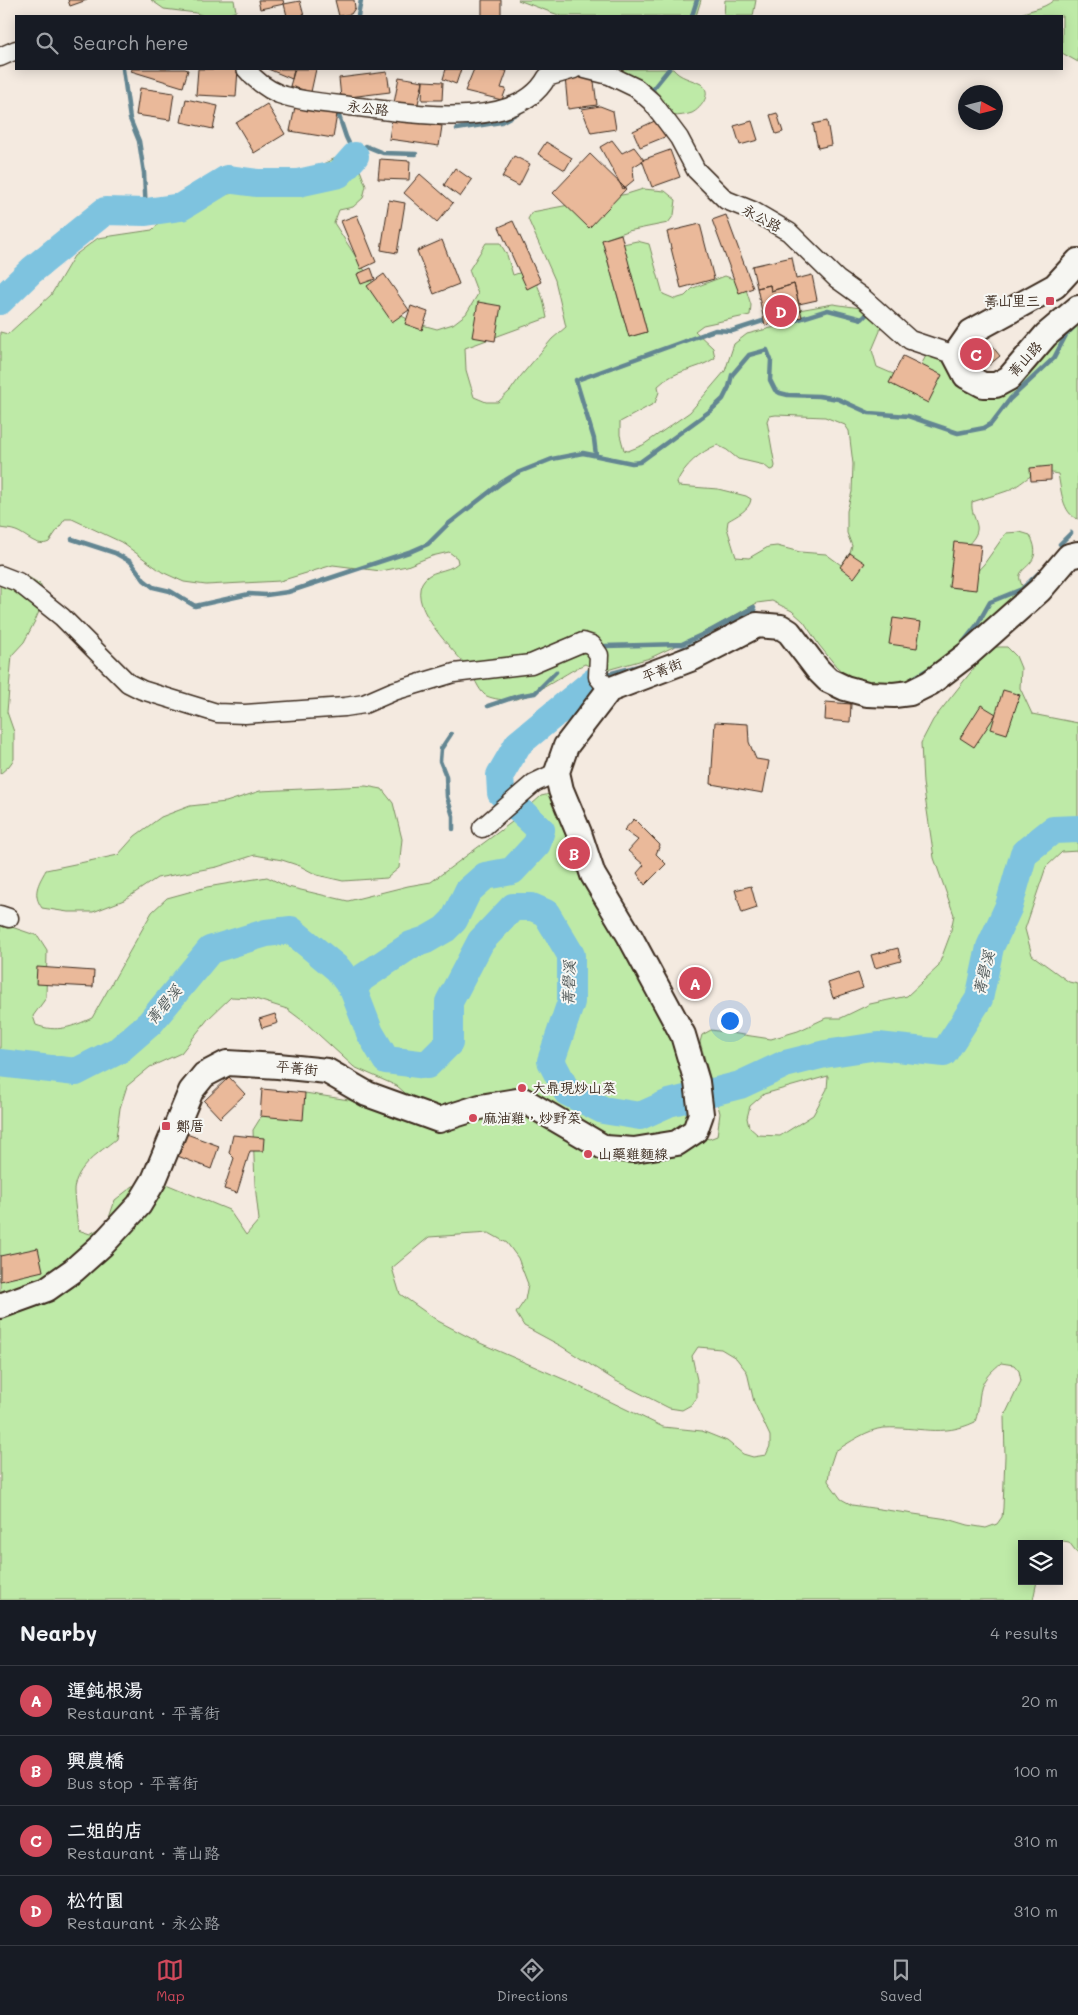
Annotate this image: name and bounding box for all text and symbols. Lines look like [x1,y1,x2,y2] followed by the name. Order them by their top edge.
[15,15,1063,70] search box
[33,29,61,57] icon: search
[73,30,189,55] text: Search here
[958,85,1003,130] north arrow
[346,96,390,119] street label: 永公路
[739,199,785,236] street label: 永公路
[984,291,1040,310] place label: 菁山里三
[765,292,797,330] pin: D
[1044,295,1056,307] marker: 菁山里三
[960,335,992,373] pin: C
[1004,337,1046,381] street label: 菁山路
[639,653,685,686] street label: 平菁街
[558,834,590,872] pin: B
[968,948,998,997] water label: 菁礐溪
[557,959,579,1006] water label: 菁礐溪
[679,964,711,1002] pin: A
[141,980,186,1028] water label: 菁礐溪
[717,1008,743,1034] your location
[275,1056,319,1079] street label: 平菁街
[532,1078,616,1097] place label: 大鼎現炒山菜
[516,1082,528,1094] marker: 大鼎現炒山菜
[483,1108,581,1127] place label: 麻油雞，炒野菜
[467,1112,479,1124] marker: 麻油雞，炒野菜
[176,1116,204,1135] place label: 鄭厝
[160,1120,172,1132] marker: 鄭厝
[598,1144,668,1163] place label: 山藥雞麵線
[582,1148,594,1160] marker: 山藥雞麵線
[1018,1540,1063,1585] map controls
[1018,1540,1063,1585] button: layers
[20,1619,97,1646] text: Nearby
[990,1622,1058,1643] text: 4 results
[67,1677,143,1702] text: 運鈍根湯
[30,1690,42,1711] text: A
[1021,1690,1058,1711] text: 20 m
[67,1702,220,1723] text: Restaurant · 平菁街
[67,1747,124,1772] text: 興農橋
[31,1760,41,1781] text: B
[1013,1760,1058,1781] text: 100 m
[67,1772,198,1793] text: Bus stop · 平菁街
[67,1817,143,1842] text: 二姐的店
[30,1830,42,1851] text: C
[1014,1830,1058,1851] text: 310 m
[67,1842,220,1863] text: Restaurant · 菁山路
[67,1887,124,1912] text: 松竹園
[30,1900,42,1921] text: D
[1014,1900,1058,1921] text: 310 m
[67,1912,220,1933] text: Restaurant · 永公路
[156,1956,185,2005] tab: Map
[497,1956,568,2005] tab: Directions
[880,1956,922,2005] tab: Saved

